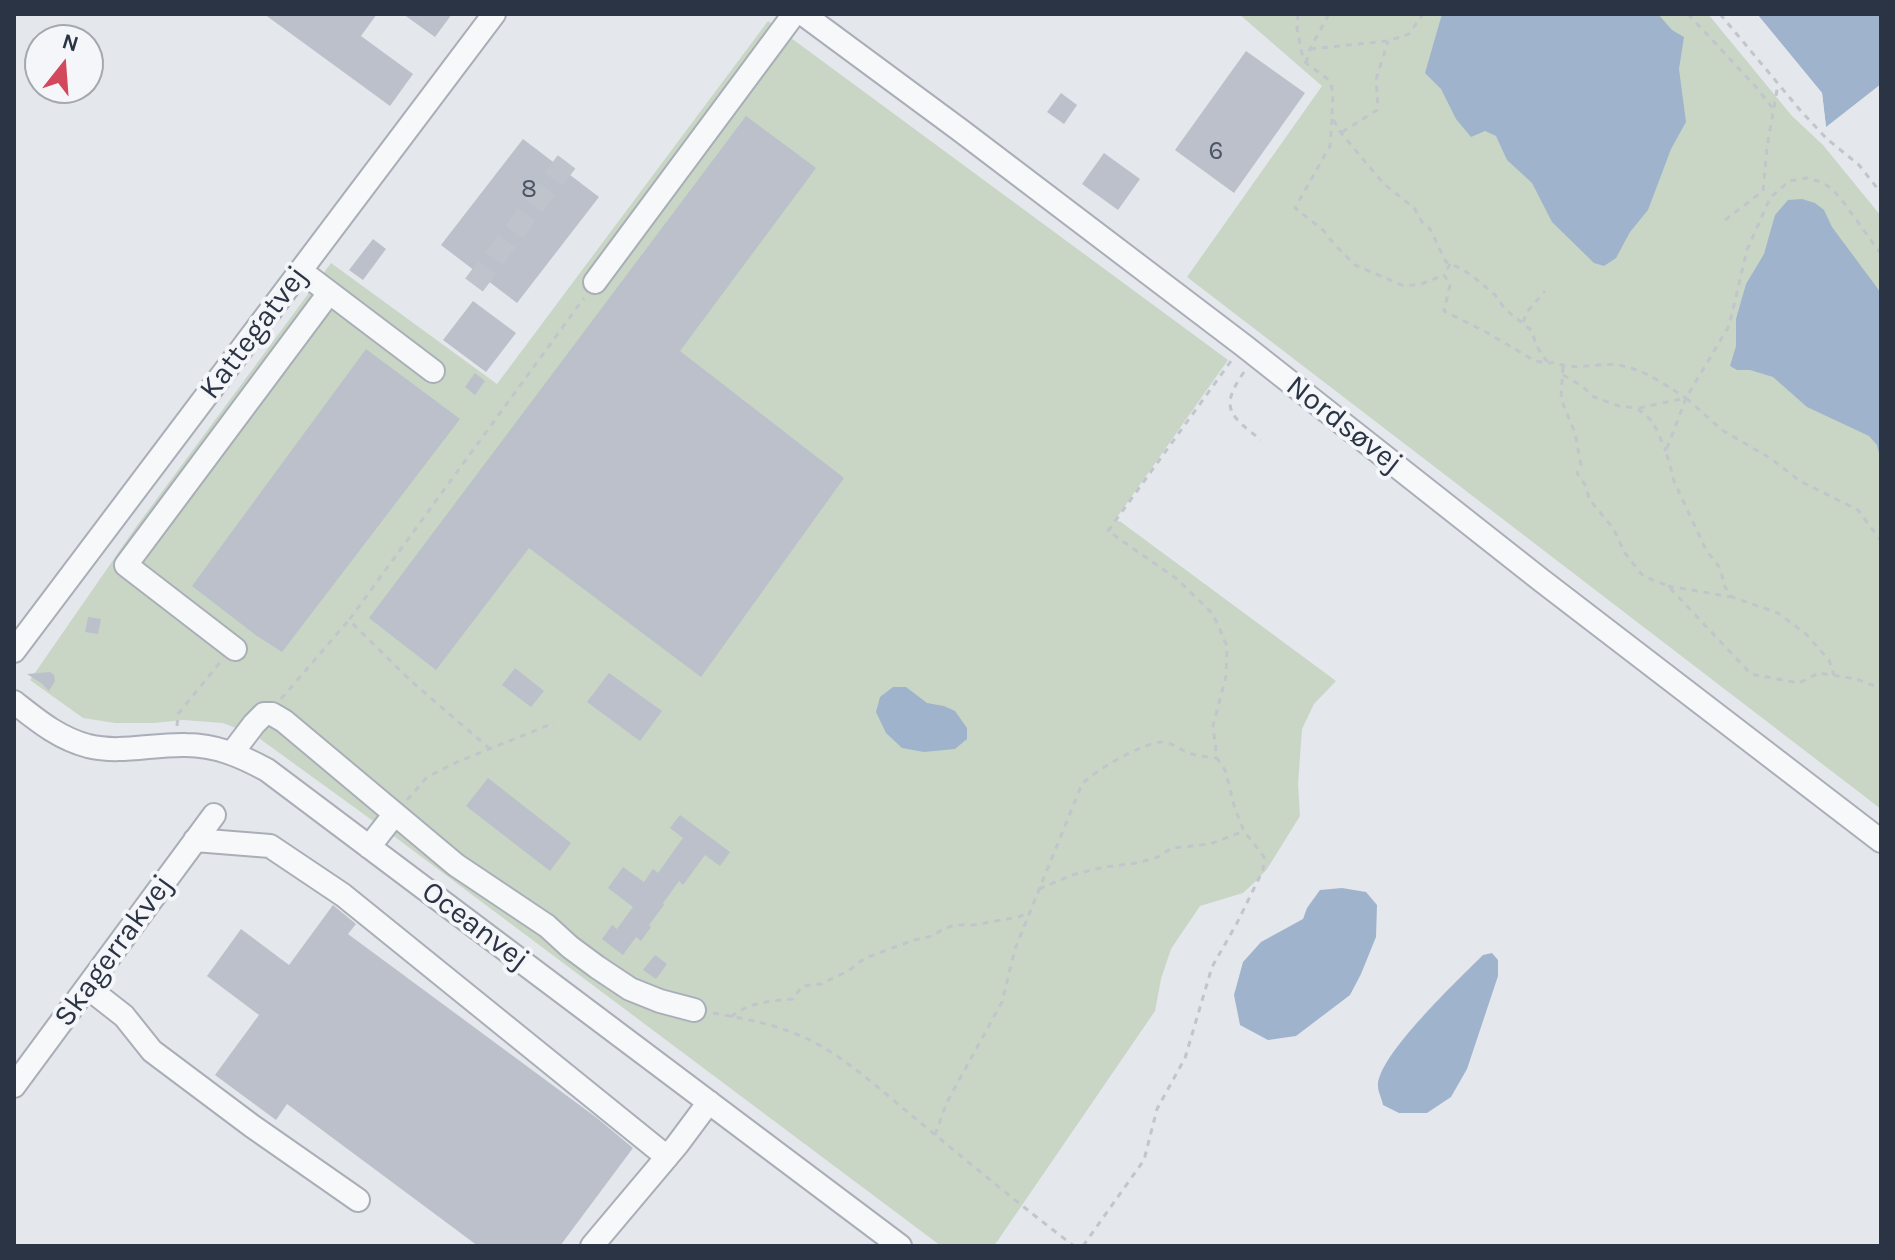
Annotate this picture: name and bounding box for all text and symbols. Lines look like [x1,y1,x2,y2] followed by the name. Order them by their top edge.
[24,24,104,104] north arrow
[59,28,82,58] text: N
[1209,136,1223,168] house number: 6
[521,174,537,206] house number: 8
[192,259,316,407] street label: Kattegatvej
[1279,368,1409,482] street label: Nordsøvej
[47,868,181,1034] street label: Skagerrakvej
[414,874,536,978] street label: Oceanvej

